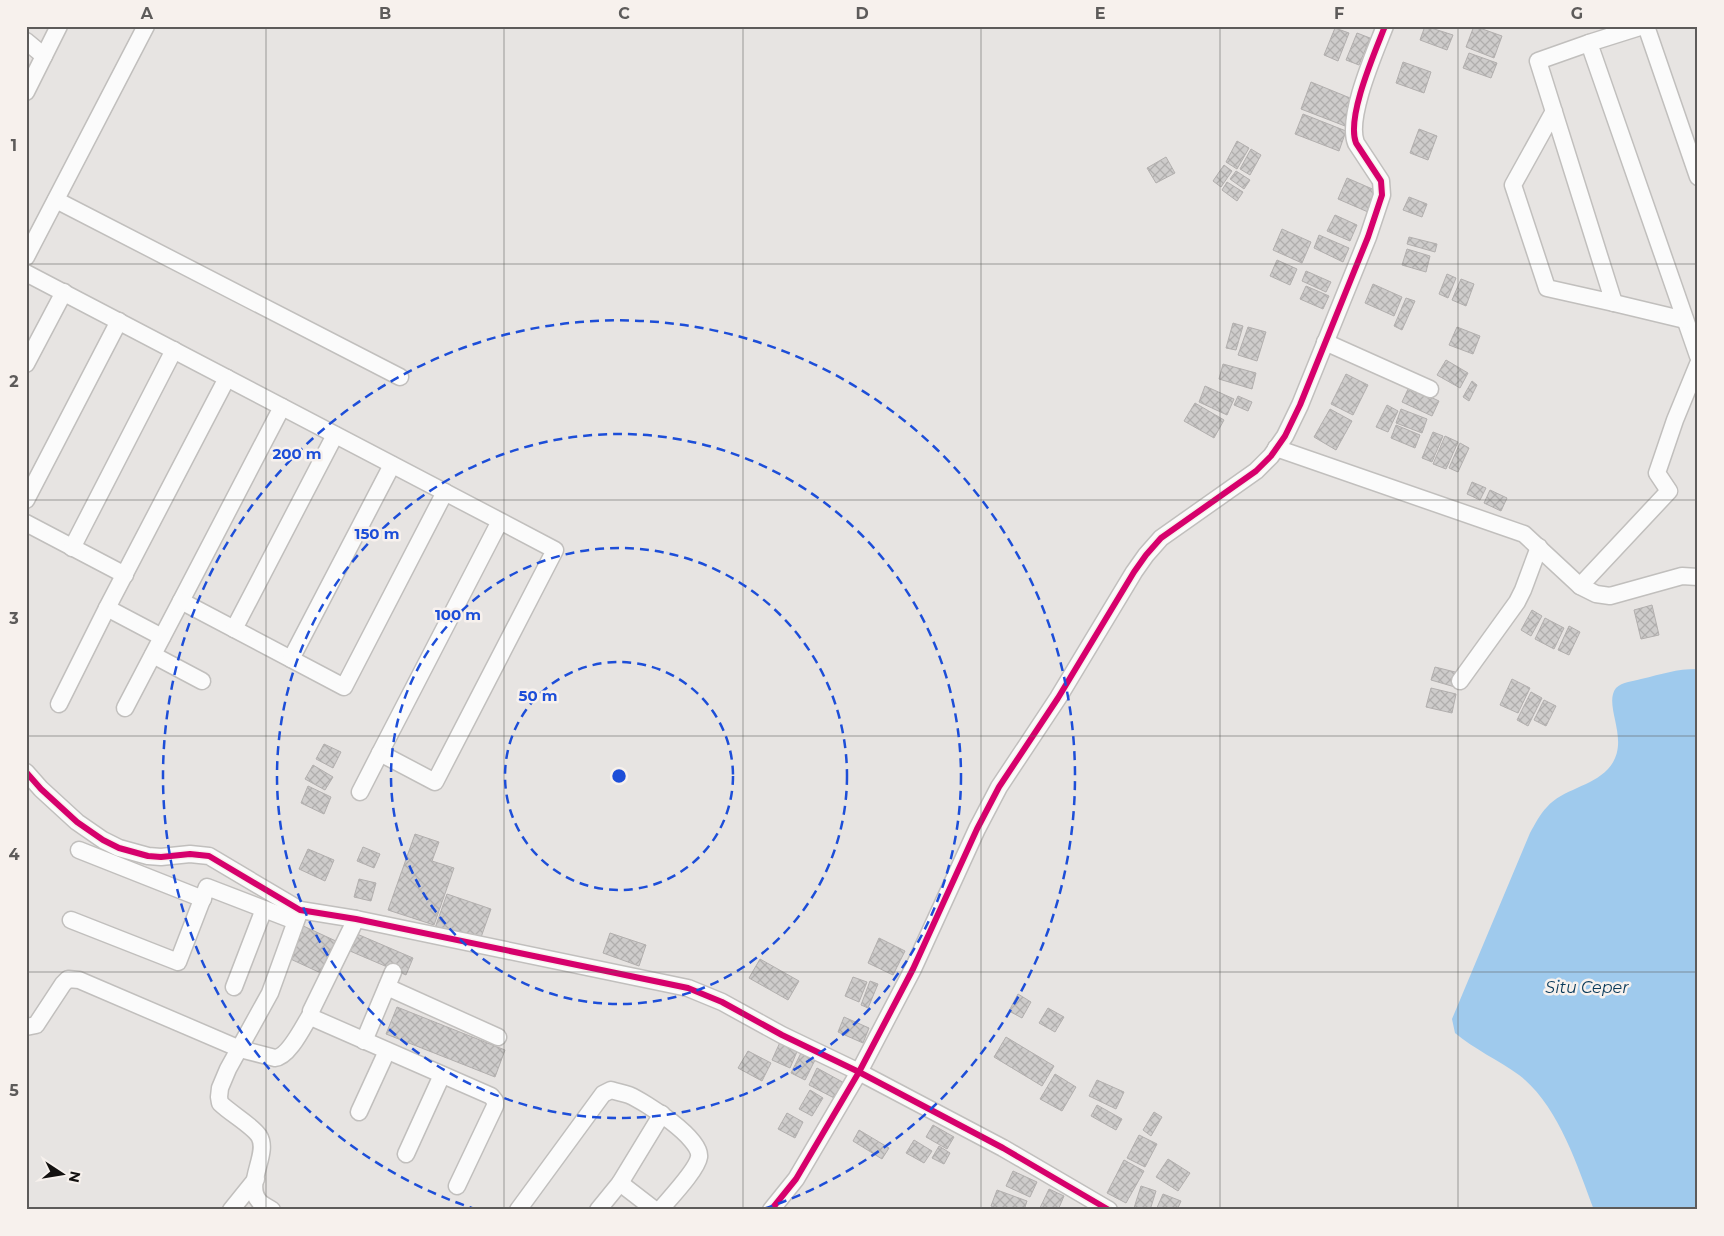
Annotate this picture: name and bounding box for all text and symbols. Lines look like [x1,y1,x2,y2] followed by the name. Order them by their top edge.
[140,4,154,23] text: A
[379,4,391,23] text: B
[618,4,630,23] text: C
[855,4,869,23] text: D
[1095,4,1105,23] text: E
[1334,4,1344,23] text: F
[1571,4,1583,23] text: G
[11,136,17,155] text: 1
[9,372,19,391] text: 2
[272,444,322,463] text: 200 m
[355,524,399,543] text: 150 m
[435,605,481,624] text: 100 m
[8,609,19,628] text: 3
[518,686,558,705] text: 50 m
[610,767,628,785] centre of rings
[8,845,20,864] text: 4
[1545,978,1629,997] water label: Situ Ceper
[9,1081,19,1100] text: 5
[38,1148,88,1198] north arrow
[65,1169,85,1184] text: N

